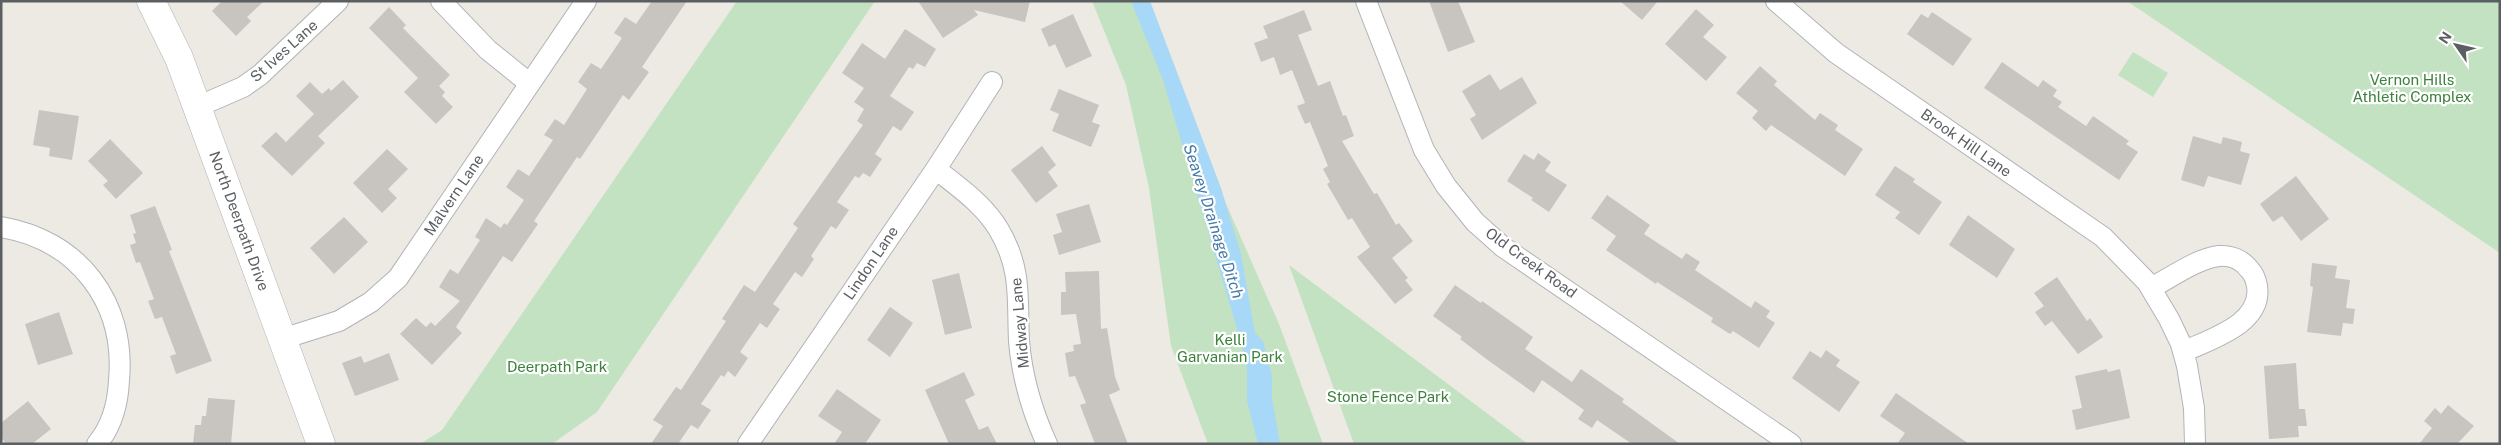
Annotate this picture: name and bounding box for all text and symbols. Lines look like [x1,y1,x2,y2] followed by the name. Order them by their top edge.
[247,16,321,85] street label: St Ives Lane
[2431,20,2481,70] north arrow
[2436,29,2455,47] text: N
[2352,71,2472,105] park label: Vernon Hills Athletic Complex
[1918,105,2015,180] street label: Brook Hill Lane
[1180,141,1248,301] water label: Seavey Drainage Ditch
[206,149,273,293] street label: North Deerpath Drive
[420,151,487,238] street label: Malvern Lane
[840,223,901,303] street label: Lindon Lane
[1482,224,1580,301] street label: Old Creek Road
[1007,277,1032,369] street label: Midway Lane
[1177,331,1283,365] park label: Kelli Garvanian Park
[507,358,607,375] park label: Deerpath Park
[1327,388,1449,405] park label: Stone Fence Park

